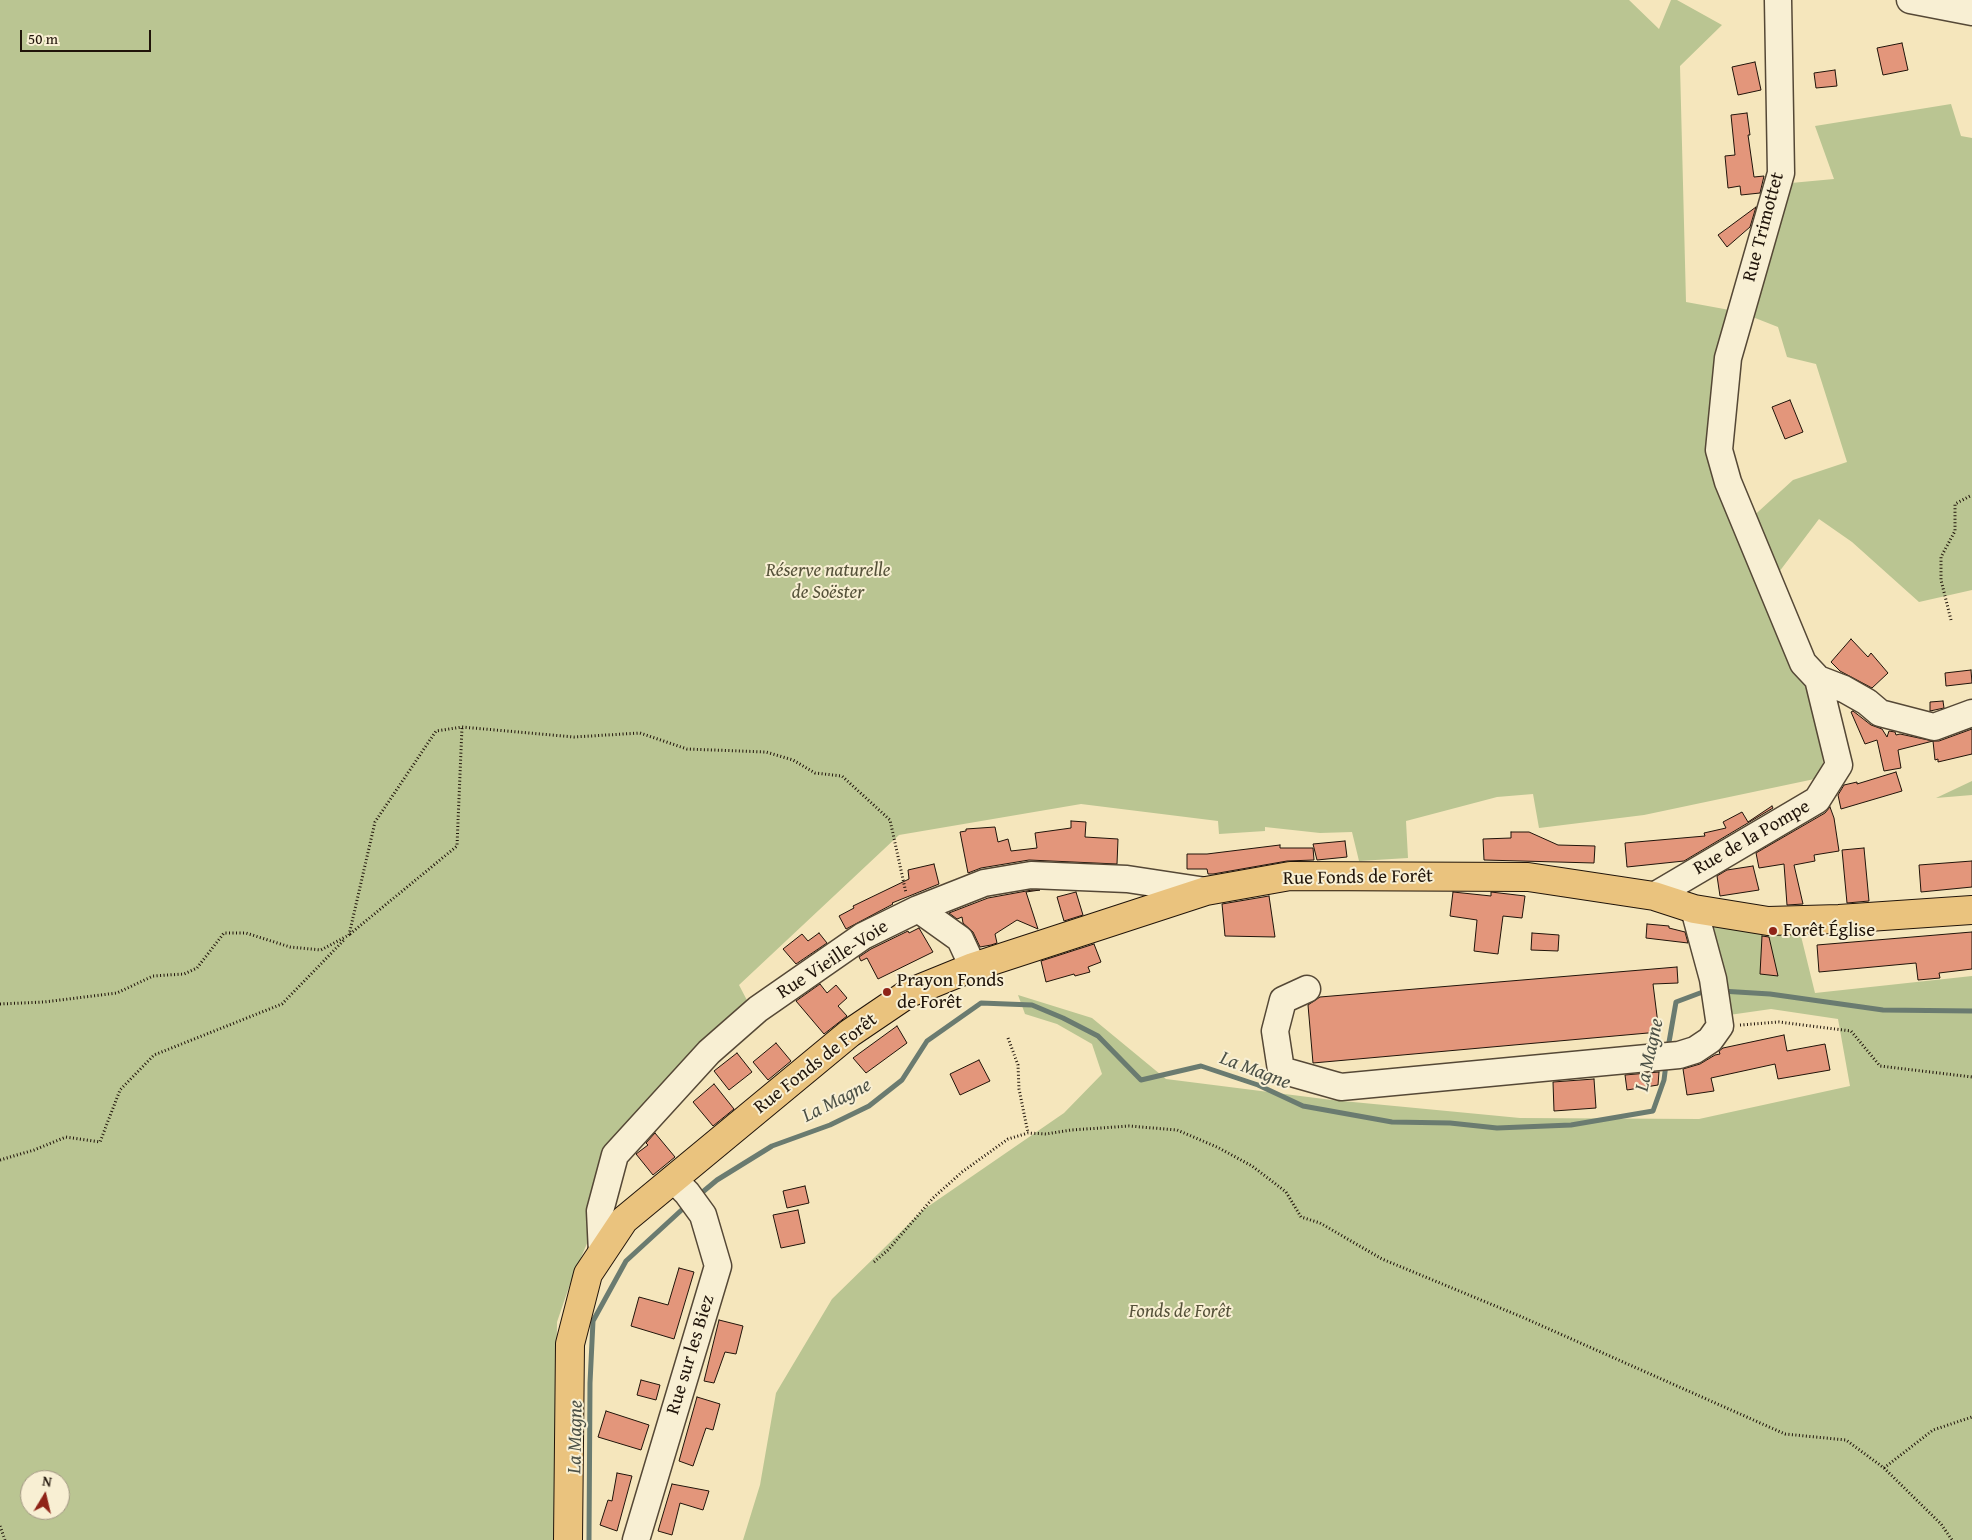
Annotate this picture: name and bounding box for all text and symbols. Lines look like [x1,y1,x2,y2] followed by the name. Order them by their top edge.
[22,20,154,52] scale bar
[28,28,58,49] text: 50 m
[1738,170,1790,284] street label: Rue Trimottet
[766,560,890,604] park label: Réserve naturelle de Soëster
[1690,795,1814,881] street label: Rue de la Pompe
[1283,865,1433,891] street label: Rue Fonds de Forêt
[773,916,893,1004] street label: Rue Vieille-Voie
[1783,920,1875,942] place label: Forêt Église
[1767,925,1779,937] marker: Forêt Église
[897,970,1004,1014] place label: Prayon Fonds de Forêt
[881,986,893,998] marker: Prayon Fonds de Forêt
[750,1009,882,1119] street label: Rue Fonds de Forêt
[1631,1016,1669,1094] water label: La Magne
[1216,1047,1294,1095] water label: La Magne
[799,1074,875,1128] water label: La Magne
[662,1293,720,1417] street label: Rue sur les Biez
[1129,1301,1231,1323] park label: Fonds de Forêt
[563,1400,589,1474] water label: La Magne
[20,1470,70,1520] north arrow
[41,1471,53,1492] text: N

